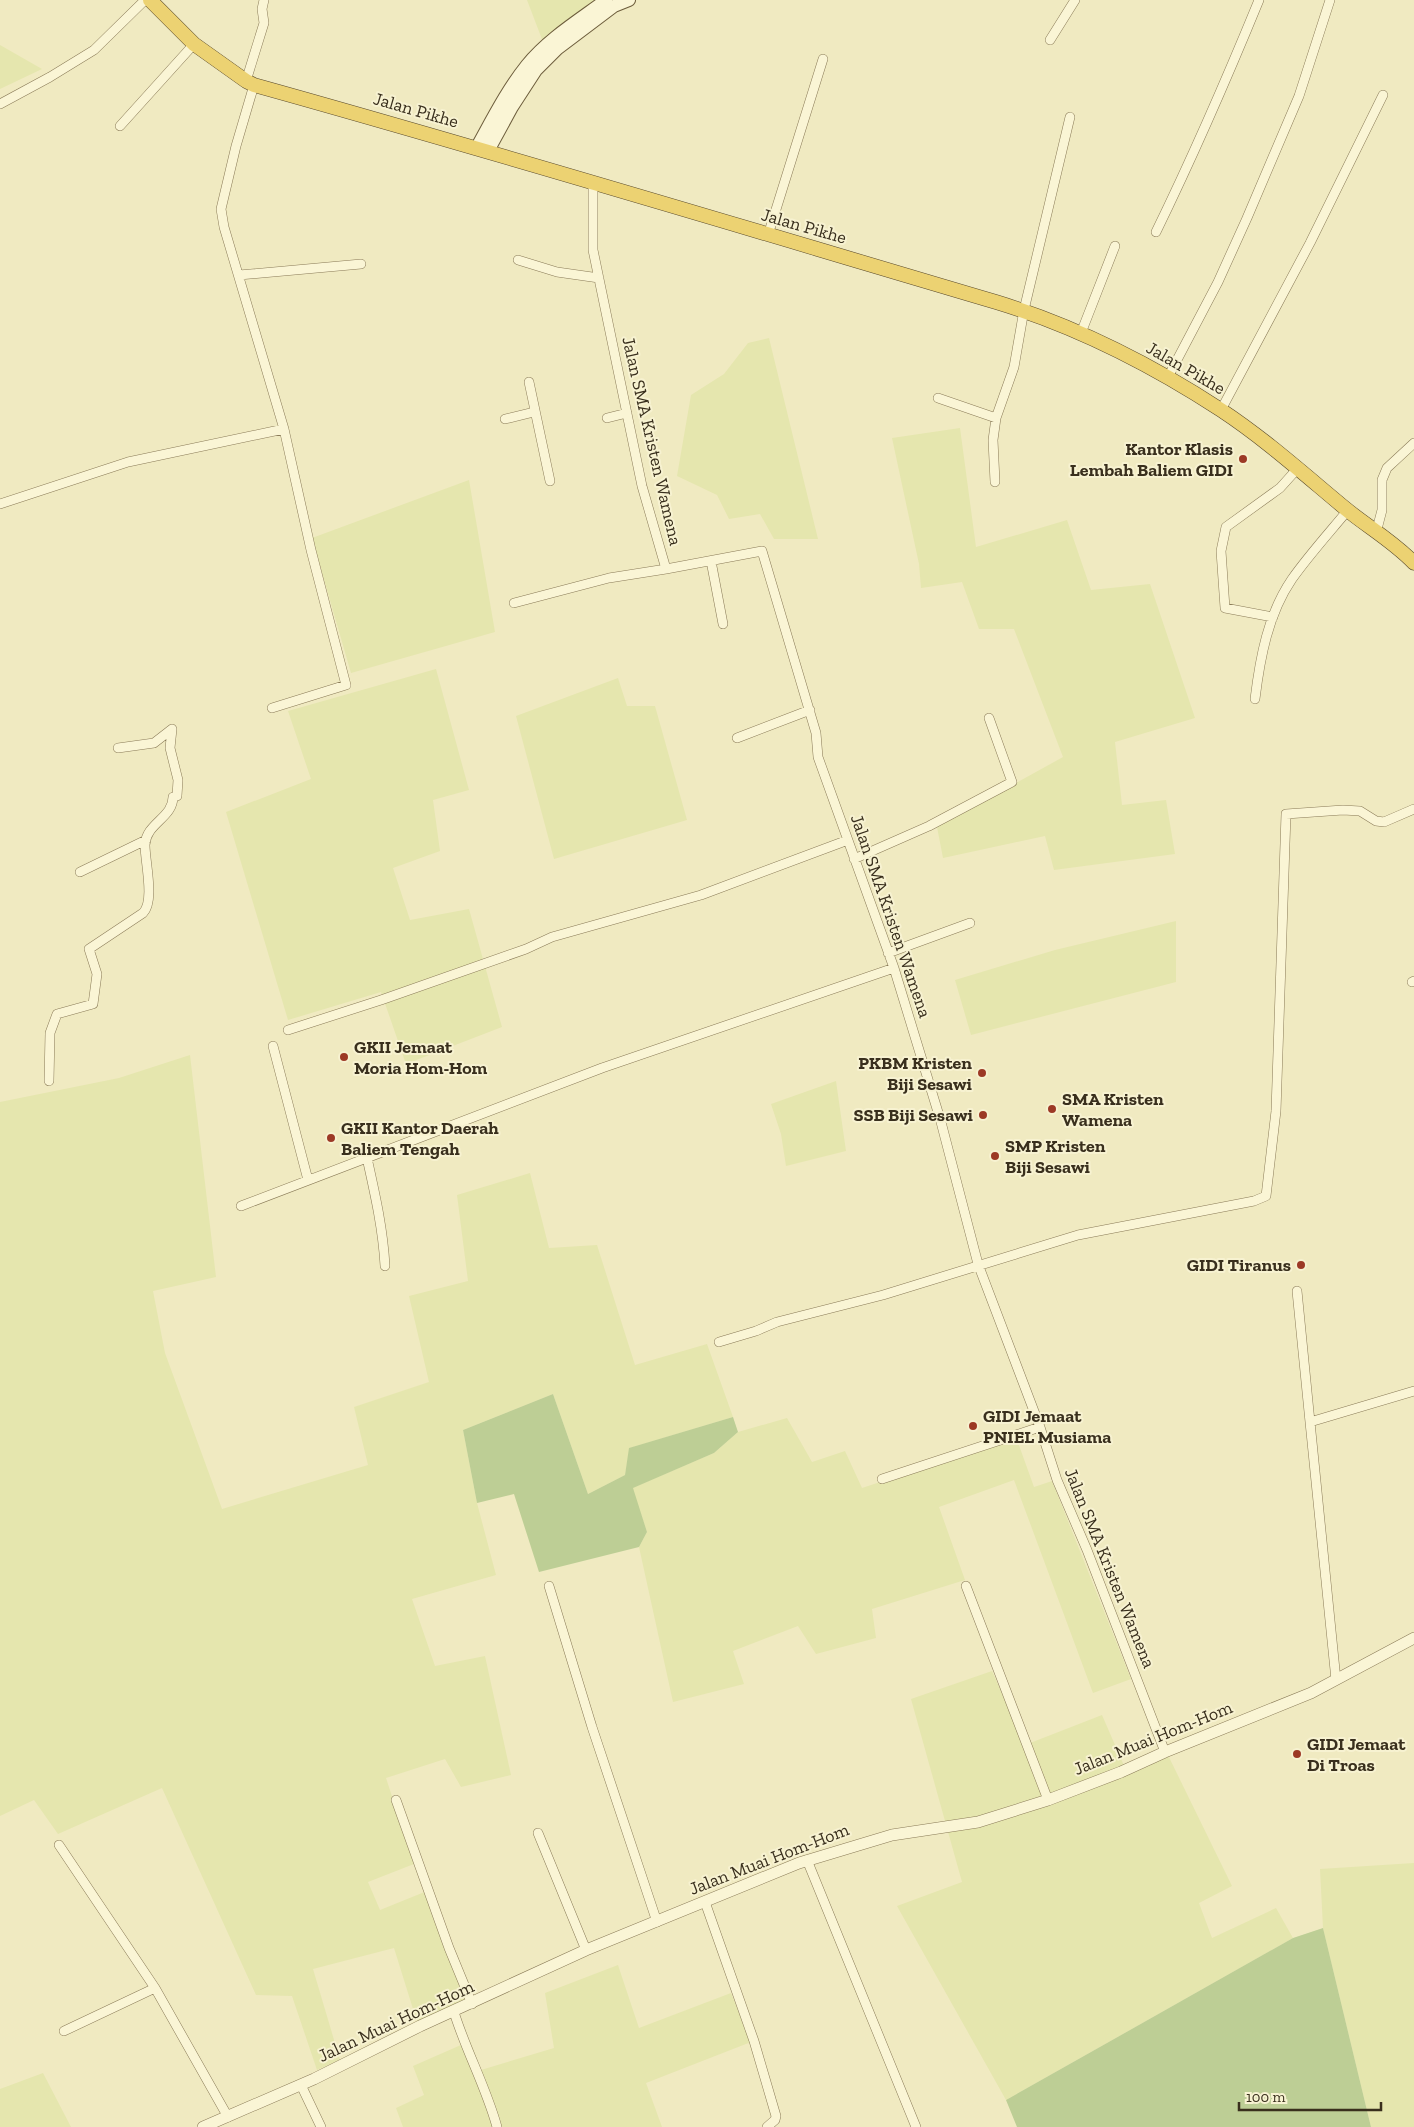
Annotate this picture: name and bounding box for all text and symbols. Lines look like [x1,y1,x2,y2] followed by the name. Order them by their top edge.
[371,87,461,133] street label: Jalan Pikhe
[759,203,849,249] street label: Jalan Pikhe
[617,334,687,548] street label: Jalan SMA Kristen Wamena
[1143,337,1229,399] street label: Jalan Pikhe
[1070,438,1233,481] place label: Kantor Klasis Lembah Baliem GIDI
[1237,453,1249,465] marker: Kantor Klasis Lembah Baliem GIDI
[846,811,936,1021] street label: Jalan SMA Kristen Wamena
[354,1036,488,1079] place label: GKII Jemaat Moria Hom-Hom
[338,1051,350,1063] marker: GKII Jemaat Moria Hom-Hom
[858,1052,973,1095] place label: PKBM Kristen Biji Sesawi
[976,1067,988,1079] marker: PKBM Kristen Biji Sesawi
[1062,1088,1164,1131] place label: SMA Kristen Wamena
[1046,1103,1058,1115] marker: SMA Kristen Wamena
[853,1104,974,1126] place label: SSB Biji Sesawi
[977,1109,989,1121] marker: SSB Biji Sesawi
[341,1117,499,1160] place label: GKII Kantor Daerah Baliem Tengah
[325,1132,337,1144] marker: GKII Kantor Daerah Baliem Tengah
[1005,1135,1106,1178] place label: SMP Kristen Biji Sesawi
[989,1150,1001,1162] marker: SMP Kristen Biji Sesawi
[1187,1254,1291,1276] place label: GIDI Tiranus
[1295,1259,1307,1271] marker: GIDI Tiranus
[983,1405,1111,1448] place label: GIDI Jemaat PNIEL Musiama
[967,1420,979,1432] marker: GIDI Jemaat PNIEL Musiama
[1060,1465,1160,1671] street label: Jalan SMA Kristen Wamena
[1070,1696,1236,1780] street label: Jalan Muai Hom-Hom
[1307,1733,1406,1776] place label: GIDI Jemaat Di Troas
[1291,1748,1303,1760] marker: GIDI Jemaat Di Troas
[686,1818,852,1900] street label: Jalan Muai Hom-Hom
[315,1975,478,2067] street label: Jalan Muai Hom-Hom
[1239,2080,1382,2112] scale bar
[1246,2088,1285,2106] text: 100 m

